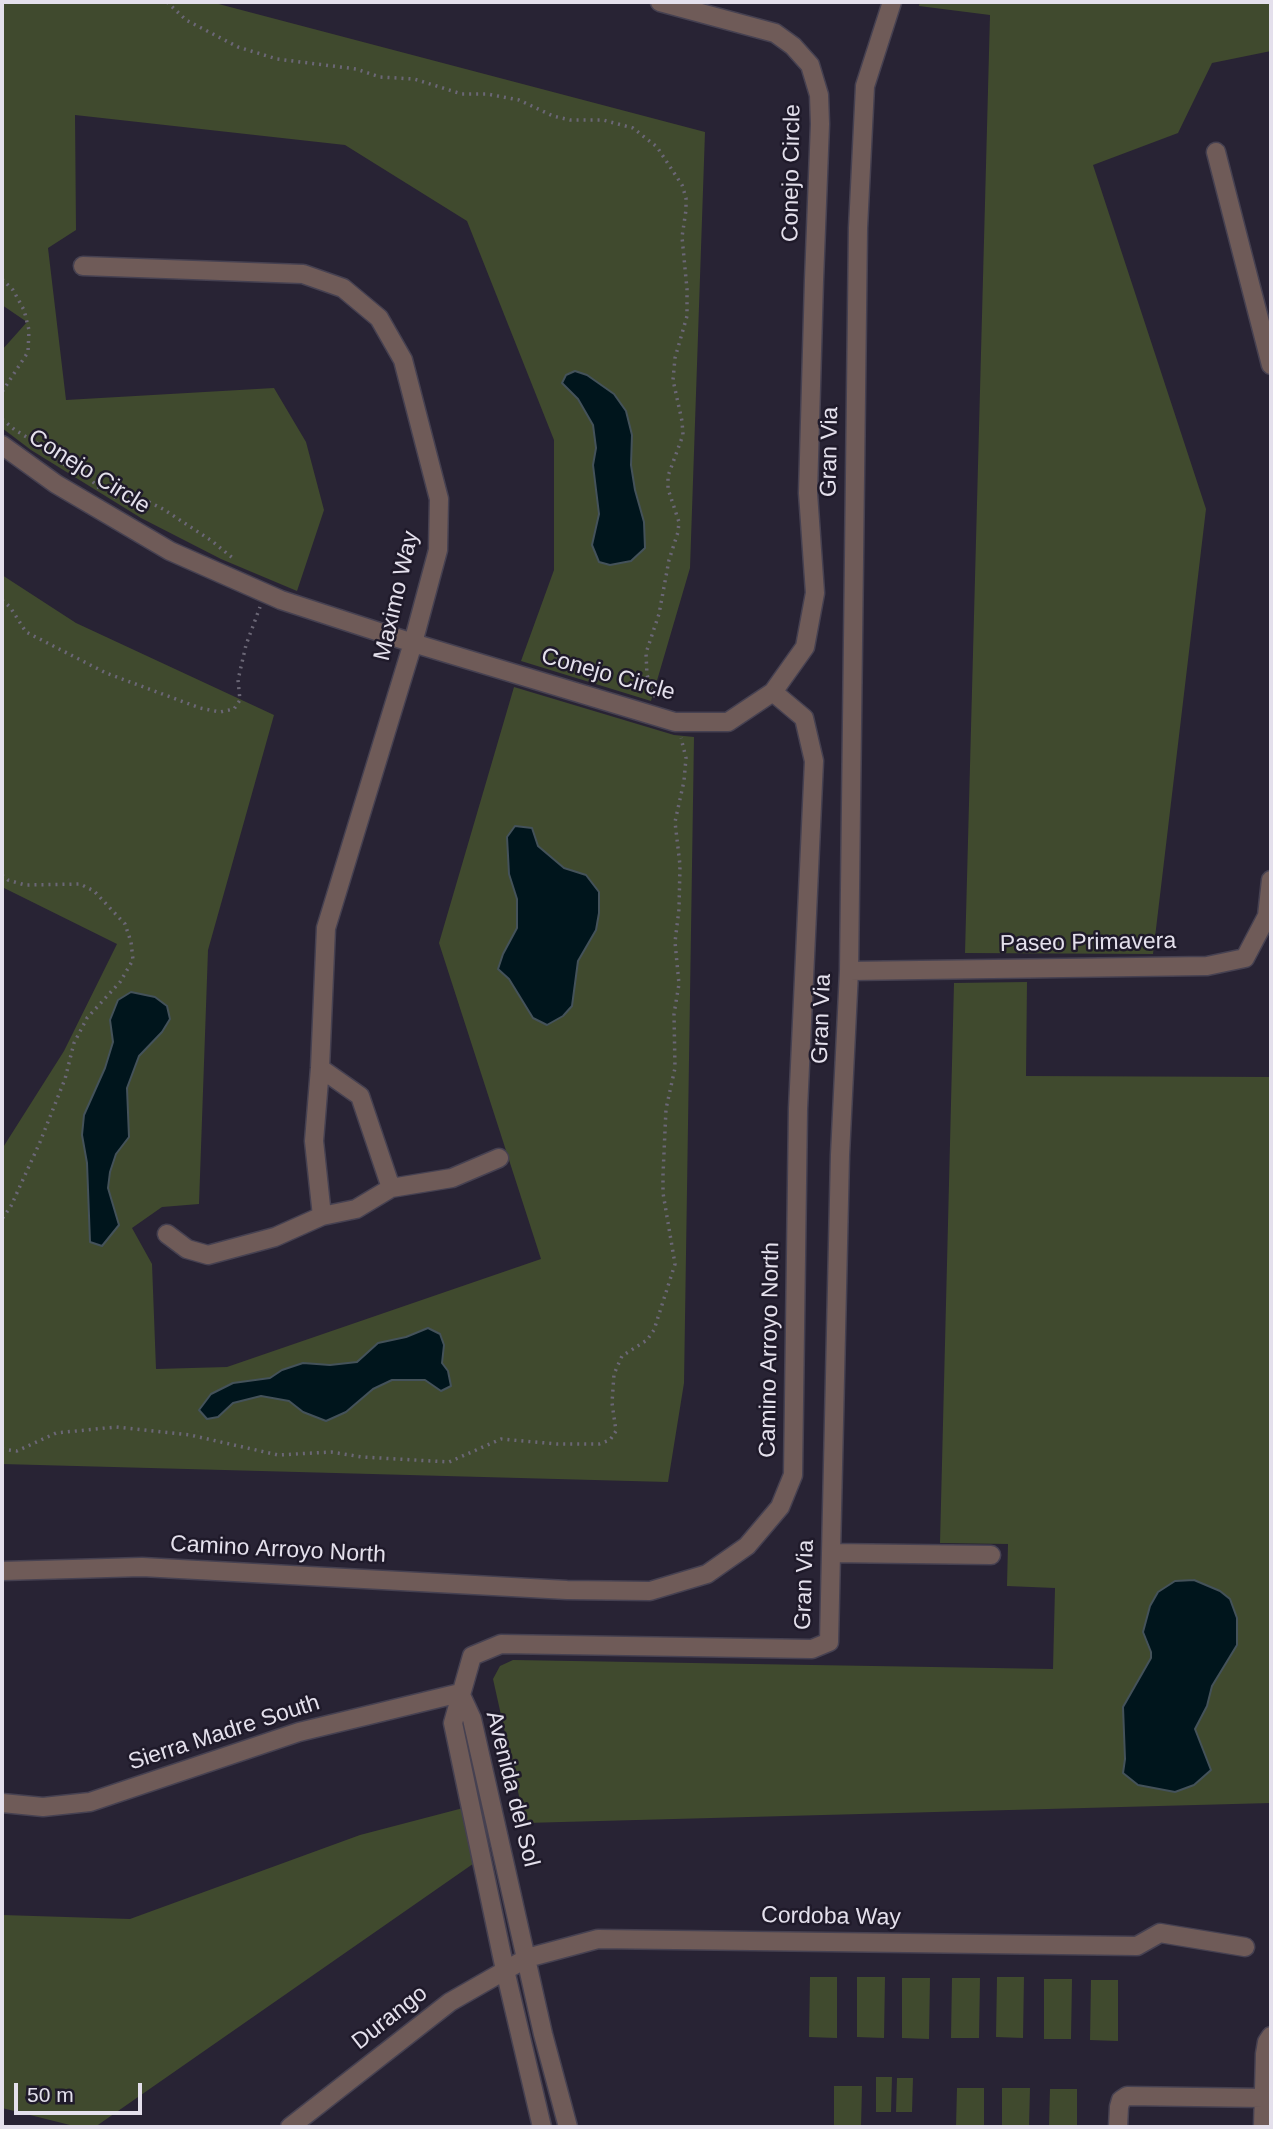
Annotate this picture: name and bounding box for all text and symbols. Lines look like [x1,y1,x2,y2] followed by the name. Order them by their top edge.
[777,104,807,242] street label: Conejo Circle
[815,407,845,497] street label: Gran Via
[23,424,155,520] street label: Conejo Circle
[369,529,425,663] street label: Maximo Way
[538,643,678,707] street label: Conejo Circle
[1000,928,1176,958] street label: Paseo Primavera
[807,973,837,1065] street label: Gran Via
[754,1242,786,1458] street label: Camino Arroyo North
[169,1531,387,1569] street label: Camino Arroyo North
[790,1539,820,1631] street label: Gran Via
[125,1689,323,1777] street label: Sierra Madre South
[479,1708,545,1870] street label: Avenida del Sol
[761,1902,901,1932] street label: Cordoba Way
[347,1980,433,2056] street label: Durango
[18,2070,145,2114] scale bar
[27,2083,74,2106] text: 50 m

